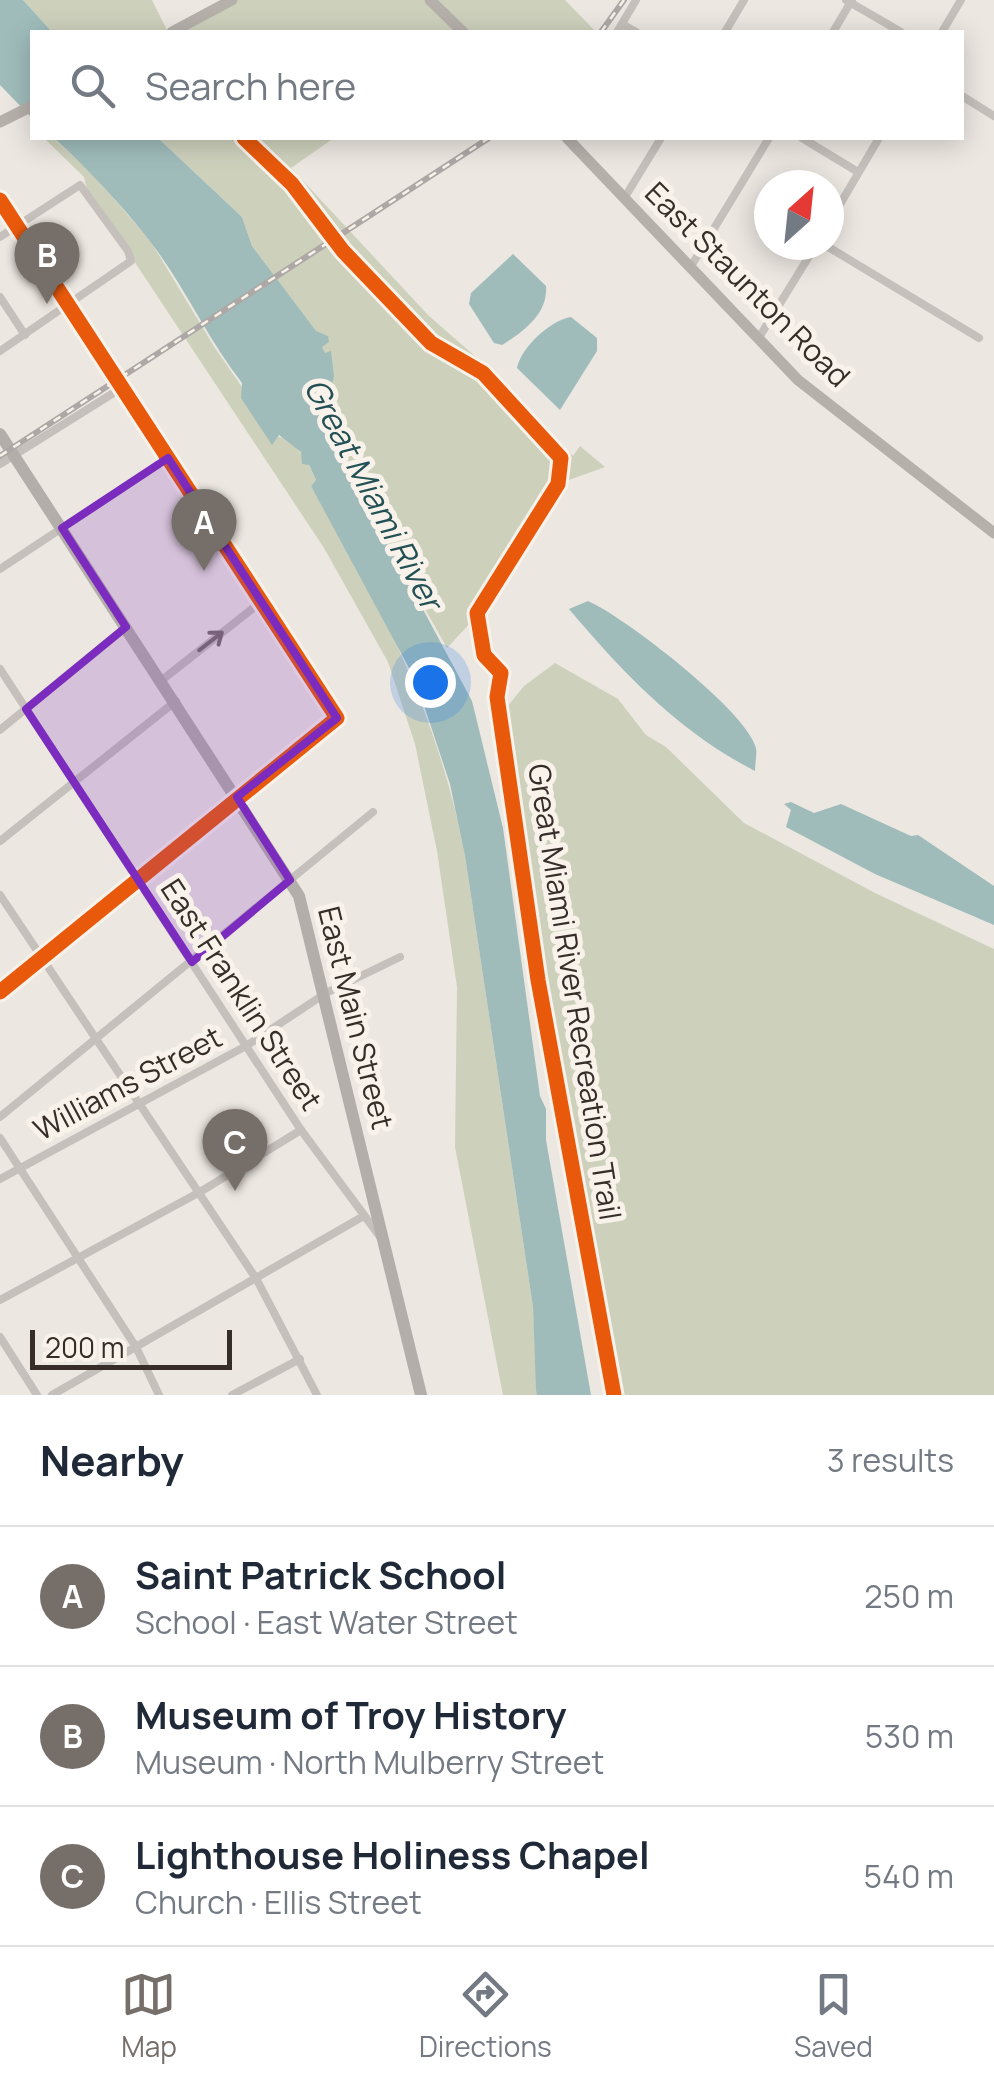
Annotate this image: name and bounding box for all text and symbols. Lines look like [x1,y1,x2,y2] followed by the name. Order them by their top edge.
[30,30,964,140] search box
[65,58,120,113] icon: search
[145,59,356,111] text: Search here
[754,170,844,260] north arrow
[637,172,860,395] street label: East Staunton Road
[15,222,80,304] pin: B
[294,370,455,621] water label: Great Miami River
[172,488,236,571] pin: A
[198,630,224,652] one-way arrow
[405,657,456,708] your location
[519,761,632,1223] street label: Great Miami River Recreation Trail
[152,871,332,1118] street label: East Franklin Street
[309,902,404,1133] street label: East Main Street
[26,1016,229,1149] street label: Williams Street
[202,1108,268,1191] pin: C
[30,1325,232,1370] scale bar
[45,1328,124,1366] text: 200 m
[40,1431,184,1489] text: Nearby
[827,1438,954,1482] text: 3 results
[135,1548,506,1600] text: Saint Patrick School
[62,1574,83,1618] text: A
[864,1574,954,1618] text: 250 m
[135,1600,518,1644] text: School · East Water Street
[135,1688,567,1740] text: Museum of Troy History
[62,1714,83,1758] text: B
[865,1714,954,1758] text: 530 m
[135,1740,604,1784] text: Museum · North Mulberry Street
[135,1828,650,1880] text: Lighthouse Holiness Chapel
[61,1854,84,1898] text: C
[864,1854,954,1898] text: 540 m
[135,1880,422,1924] text: Church · Ellis Street
[121,1967,177,2065] tab: Map
[419,1967,552,2065] tab: Directions
[794,1967,873,2065] tab: Saved

